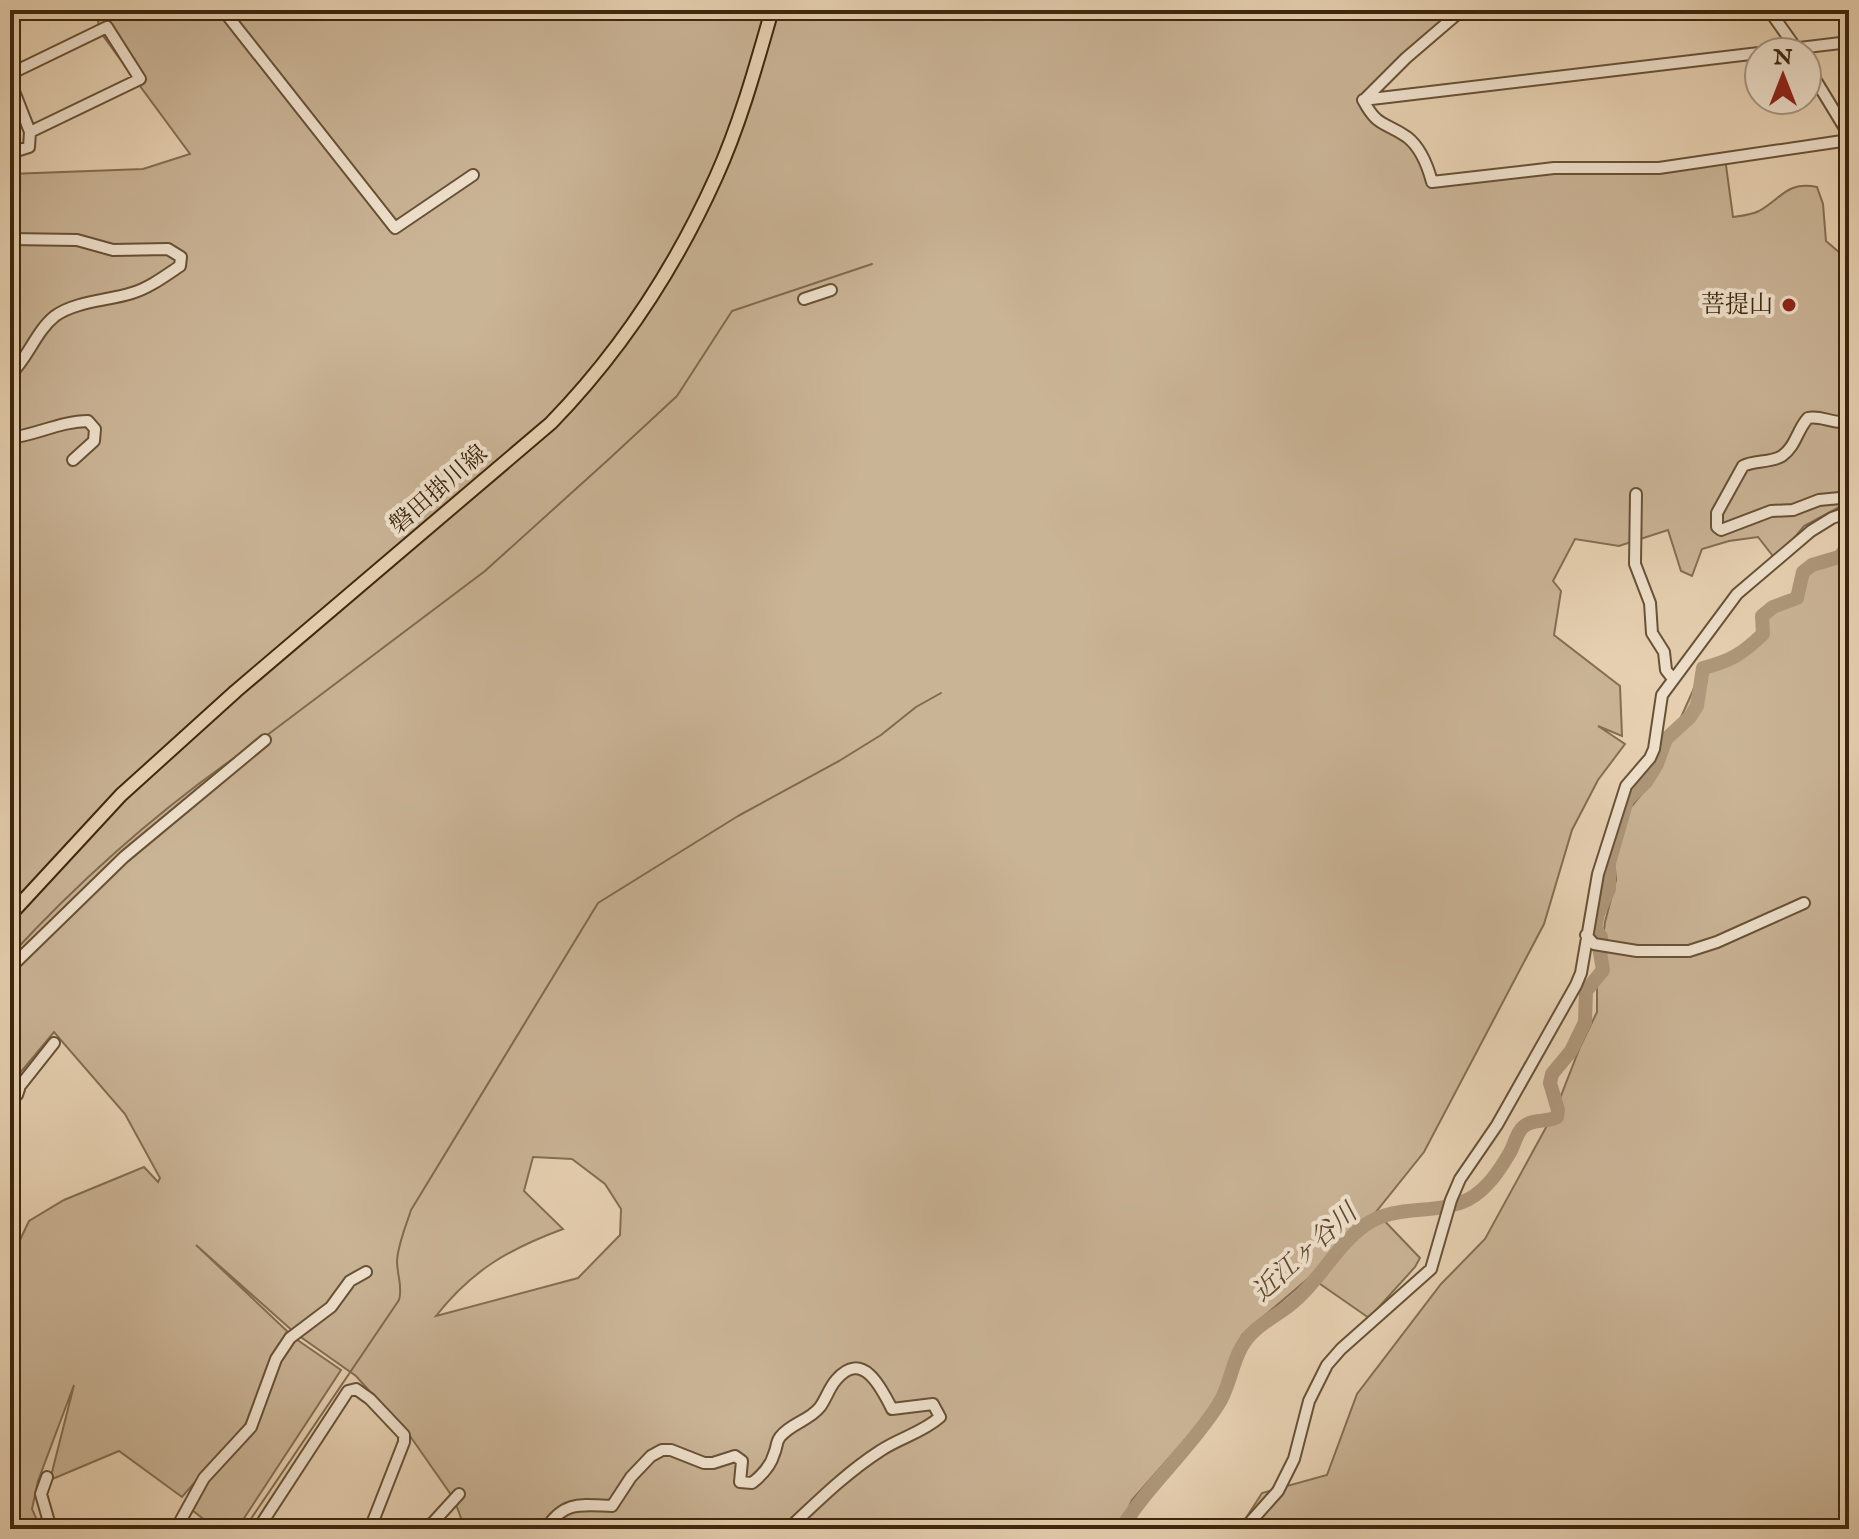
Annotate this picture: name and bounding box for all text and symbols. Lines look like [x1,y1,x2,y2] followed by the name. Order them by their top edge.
[1743,36,1823,116] north arrow
[1772,44,1793,72] text: N
[1701,290,1773,321] place label: 菩提山
[1780,296,1798,314] marker: 菩提山
[384,439,494,541] street label: 磐田掛川線
[1246,1195,1367,1309] water label: 近江ヶ谷川

